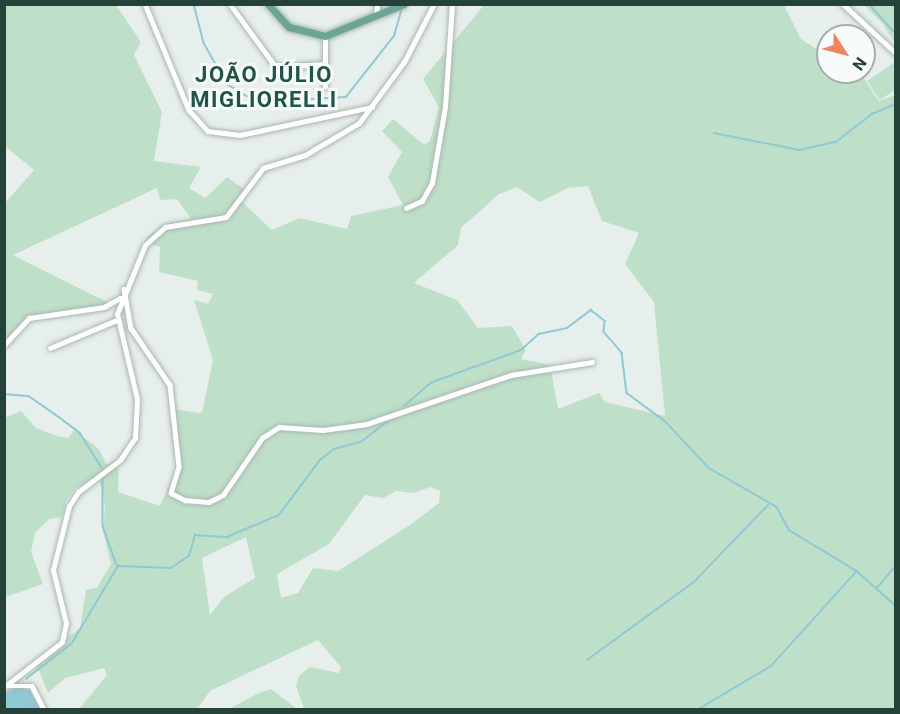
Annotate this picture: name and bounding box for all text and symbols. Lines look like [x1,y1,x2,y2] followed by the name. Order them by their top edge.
[816,24,876,84] north arrow
[848,54,870,74] text: N
[190,61,338,112] district label: JOÃO JÚLIO MIGLIORELLI

